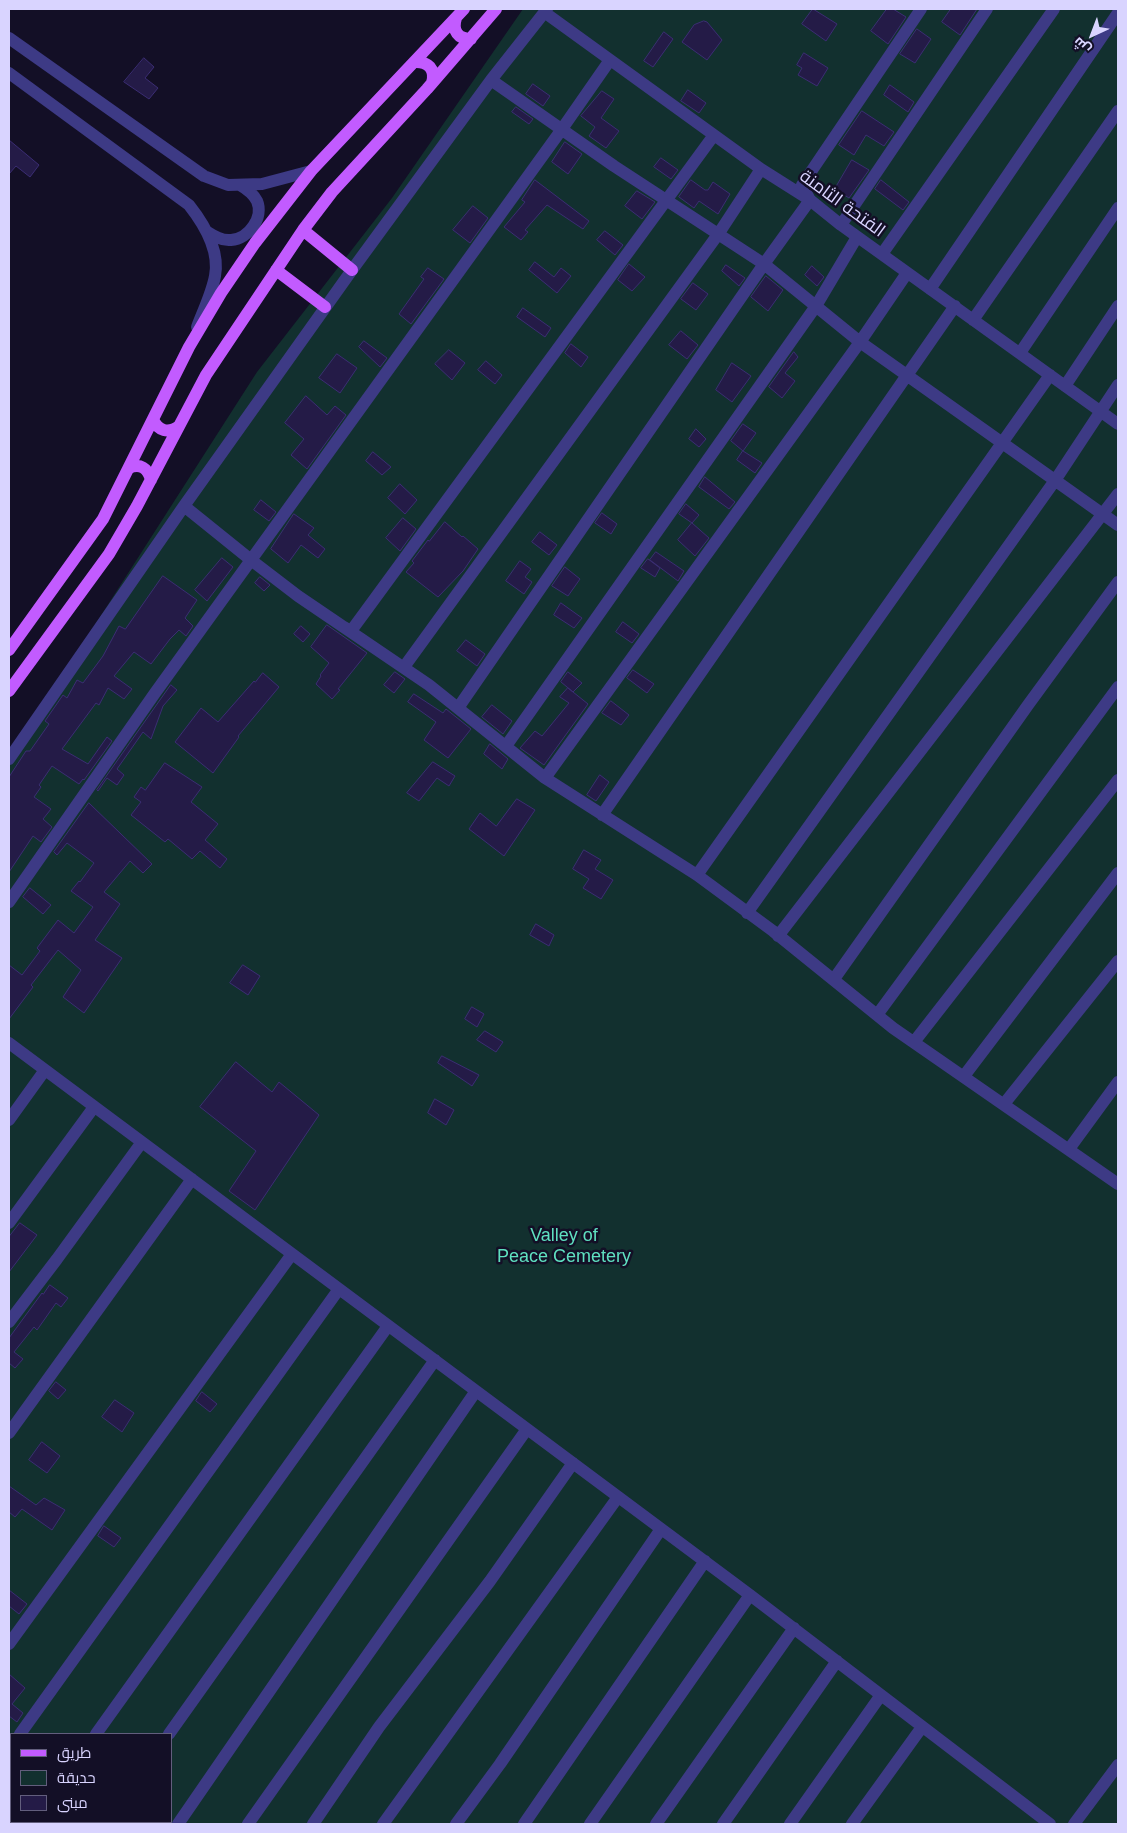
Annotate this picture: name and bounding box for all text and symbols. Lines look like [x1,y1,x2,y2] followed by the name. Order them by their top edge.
[1067,10,1117,60] north arrow
[1070,34,1094,58] text: ش
[795,166,889,242] street label: الفتحة الثامنة
[497,1225,631,1268] park label: Valley of Peace Cemetery
[10,1733,172,1823] legend
[57,1744,91,1761] text: طريق
[57,1769,96,1786] text: حديقة
[57,1794,88,1811] text: مبنى

